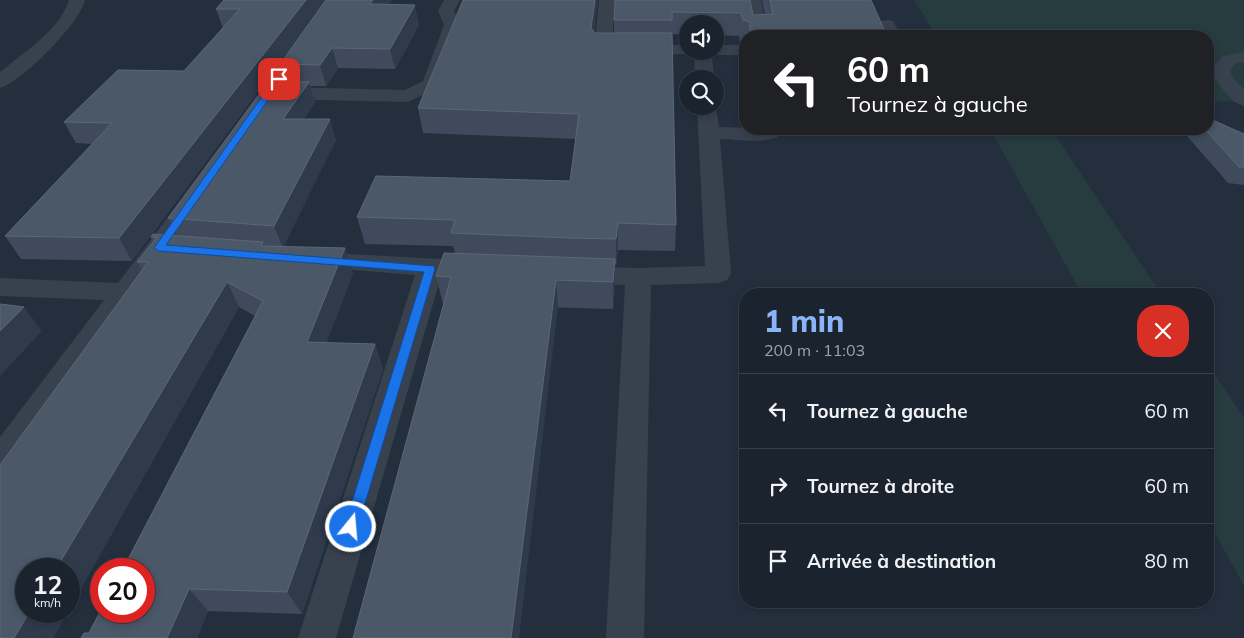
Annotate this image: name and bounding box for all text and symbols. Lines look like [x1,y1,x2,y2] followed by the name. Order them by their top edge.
[679,15,724,115] map controls
[679,15,724,60] button: sound
[847,47,930,91] text: 60 m
[764,50,829,115] icon: left
[258,58,300,100] pin
[265,65,293,93] icon: arrive
[679,70,724,115] button: search
[847,90,1028,118] text: Tournez à gauche
[764,302,844,340] text: 1 min
[1137,305,1189,357] button: close
[764,340,865,360] text: 200 m · 11:03
[764,397,792,425] icon: left
[807,399,968,423] text: Tournez à gauche
[1145,399,1189,423] text: 60 m
[764,472,792,500] icon: right
[807,474,954,498] text: Tournez à droite
[1145,474,1189,498] text: 60 m
[324,500,376,552] position arrow
[764,547,792,575] icon: arrive
[807,549,996,573] text: Arrivée à destination
[1145,549,1189,573] text: 80 m
[90,558,155,623] speed limit sign: 20
[32,569,63,600] text: 12
[34,595,61,610] text: km/h

